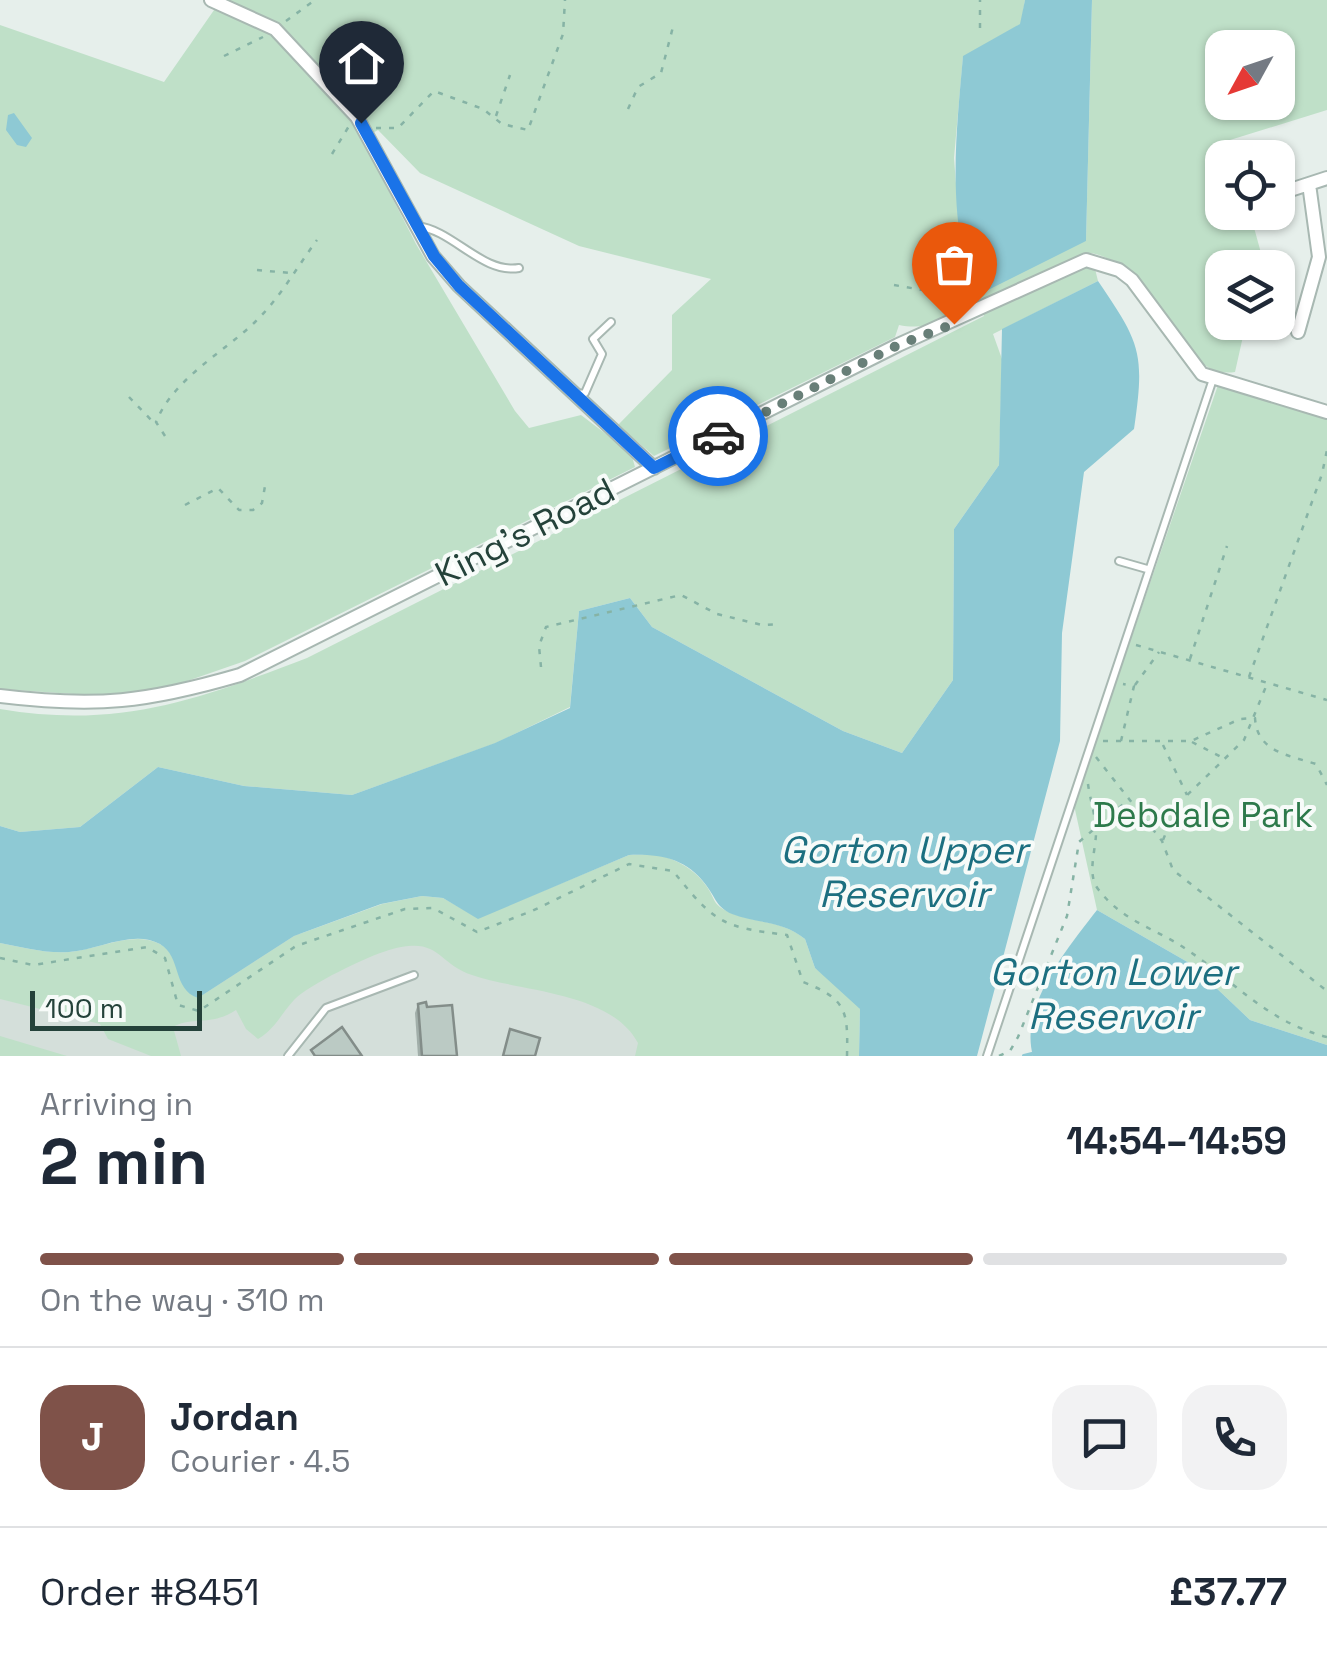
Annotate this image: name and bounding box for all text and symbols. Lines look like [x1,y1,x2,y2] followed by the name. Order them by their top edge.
[319,21,404,124] pin
[1205,30,1295,120] north arrow
[1205,30,1295,340] map controls
[334,36,389,91] icon: home
[1205,140,1295,230] button: locate
[912,222,997,325] pin
[927,237,982,292] icon: bag
[1205,250,1295,340] button: layers
[668,386,768,486] courier
[691,409,746,464] icon: car
[428,468,622,596] street label: King's Road
[1093,793,1313,837] park label: Debdale Park
[780,826,1031,918] water label: Gorton Upper Reservoir
[990,948,1240,1040] water label: Gorton Lower Reservoir
[30,986,202,1030] scale bar
[45,990,124,1026] text: 100 m
[40,1084,193,1124] text: Arriving in
[1066,1117,1287,1165] text: 14:54–14:59
[40,1120,208,1203] text: 2 min
[40,1280,325,1320] text: On the way · 310 m
[1052,1385,1157,1490] button: chat
[1182,1385,1287,1490] button: phone
[170,1393,299,1441] text: Jordan
[81,1413,104,1461] text: J
[170,1441,351,1481] text: Courier · 4.5
[40,1568,260,1616] text: Order #8451
[1169,1568,1287,1616] text: £37.77

